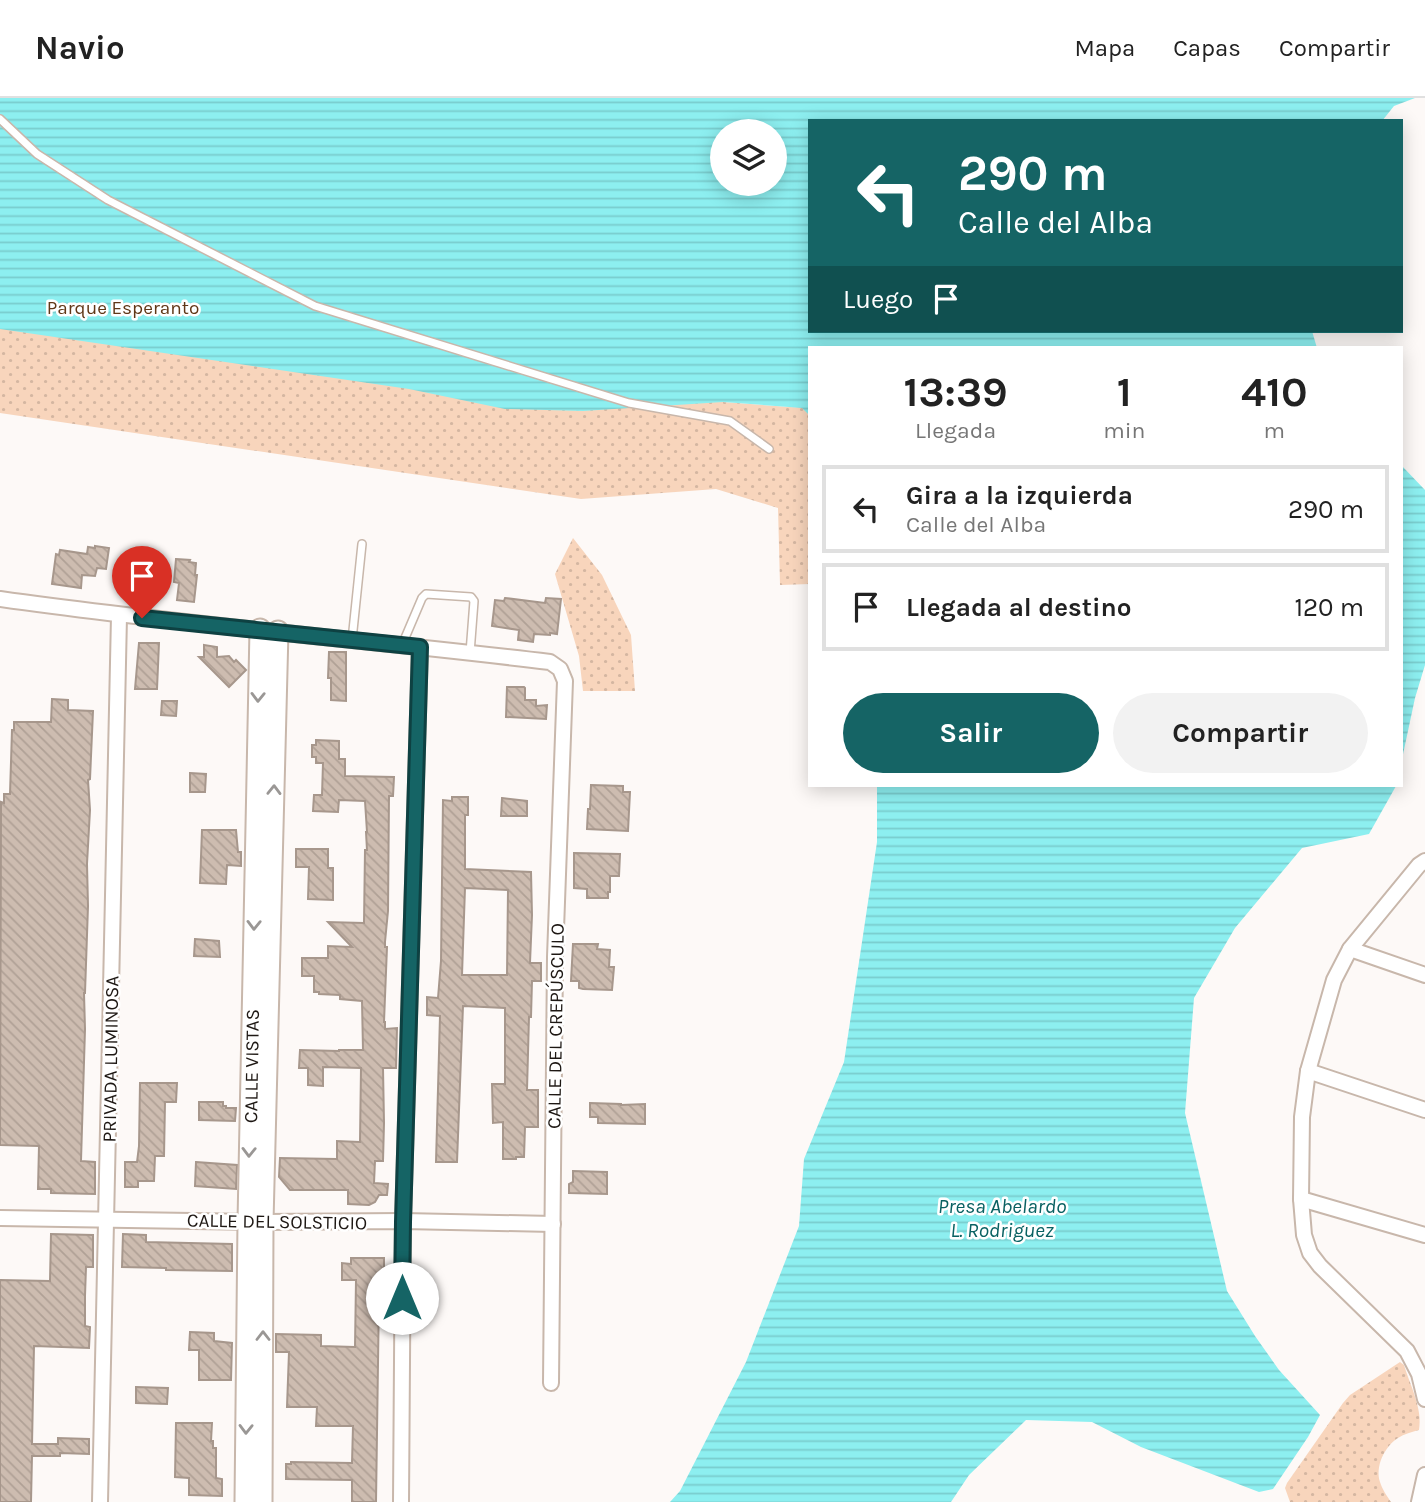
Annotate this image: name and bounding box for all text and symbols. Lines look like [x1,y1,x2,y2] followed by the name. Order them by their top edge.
[35,29,125,67] text: Navio
[1074,34,1135,62] text: Mapa
[1173,34,1241,62] text: Capas
[1279,34,1390,62] text: Compartir
[710,119,787,196] map controls
[710,119,787,196] button: layers
[958,145,1107,202] text: 290 m
[843,147,934,238] icon: left
[958,204,1153,241] text: Calle del Alba
[927,280,965,318] icon: arrive
[843,284,913,315] text: Luego
[47,297,199,319] park label: Parque Esperanto
[904,367,1008,417] text: 13:39
[1117,367,1132,417] text: 1
[1241,367,1307,417] text: 410
[915,417,996,444] text: Llegada
[1103,417,1145,444] text: min
[1263,417,1285,444] text: m
[906,480,1133,511] text: Gira a la izquierda
[847,490,885,528] icon: left
[1288,494,1364,525] text: 290 m
[906,511,1046,538] text: Calle del Alba
[112,546,172,618] pin
[123,557,161,595] icon: arrive
[847,588,885,626] icon: arrive
[906,592,1132,623] text: Llegada al destino
[1294,592,1364,623] text: 120 m
[251,692,266,703] one-way arrow
[843,693,1099,773] button: Salir
[1113,693,1368,773] button: Compartir
[266,784,281,795] one-way arrow
[246,920,261,931] one-way arrow
[542,923,569,1129] street label: CALLE DEL CREPÚSCULO
[99,975,123,1143] street label: PRIVADA LUMINOSA
[240,1009,264,1123] street label: CALLE VISTAS
[241,1148,257,1158] one-way arrow
[938,1194,1067,1242] water label: Presa Abelardo L. Rodriguez
[187,1209,367,1235] street label: CALLE DEL SOLSTICIO
[365,1261,439,1335] position arrow
[255,1330,271,1341] one-way arrow
[238,1424,253,1435] one-way arrow

